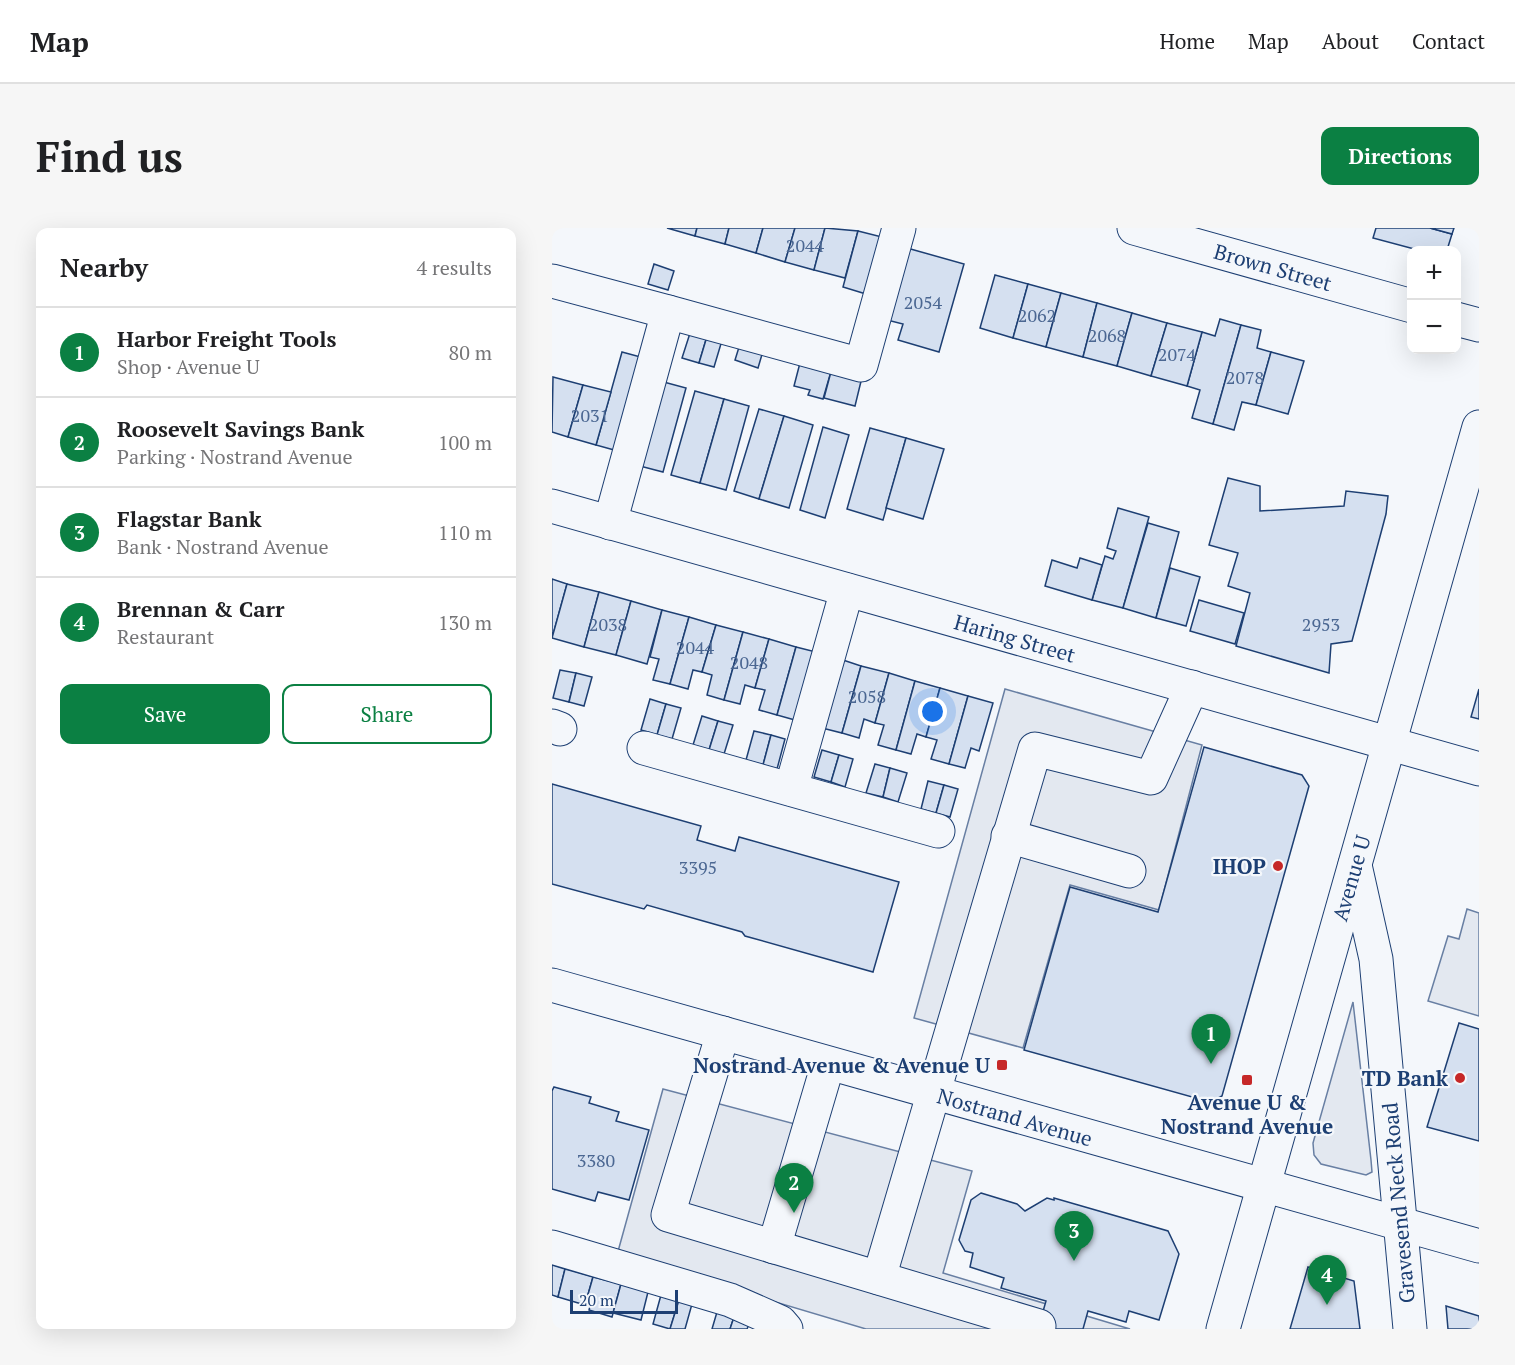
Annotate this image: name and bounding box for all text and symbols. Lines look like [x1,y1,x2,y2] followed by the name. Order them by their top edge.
[30,23,89,60] text: Map
[1159,27,1215,55] text: Home
[1248,27,1289,55] text: Map
[1322,27,1379,55] text: About
[1412,27,1485,55] text: Contact
[1321,127,1479,185] button: Directions
[36,128,183,184] text: Find us
[786,233,825,257] house number: 2044
[1211,237,1335,297] street label: Brown Street
[1407,246,1461,354] map controls
[1407,246,1461,300] button: +
[60,250,148,284] text: Nearby
[417,254,492,281] text: 4 results
[904,290,943,314] house number: 2054
[1407,300,1461,354] button: −
[1018,303,1056,327] house number: 2062
[1088,323,1126,347] house number: 2068
[117,324,336,353] text: Harbor Freight Tools
[74,339,85,366] text: 1
[449,339,492,366] text: 80 m
[1158,342,1197,366] house number: 2074
[117,353,260,380] text: Shop · Avenue U
[1226,365,1264,389] house number: 2078
[571,403,609,427] house number: 2031
[117,414,364,443] text: Roosevelt Savings Bank
[74,429,85,456] text: 2
[438,429,492,456] text: 100 m
[117,443,352,470] text: Parking · Nostrand Avenue
[117,504,262,533] text: Flagstar Bank
[74,519,85,546] text: 3
[438,519,492,546] text: 110 m
[117,533,329,560] text: Bank · Nostrand Avenue
[117,594,285,623] text: Brennan & Carr
[951,607,1079,669] street label: Haring Street
[74,609,85,636] text: 4
[438,609,492,636] text: 130 m
[589,612,627,636] house number: 2038
[1302,612,1340,636] house number: 2953
[117,623,214,650] text: Restaurant
[676,635,715,659] house number: 2044
[730,650,768,674] house number: 2048
[60,684,270,744] button: Save
[282,684,492,744] button: Share
[848,684,886,708] house number: 2058
[918,697,947,726] your location
[1325,832,1377,924] street label: Avenue U
[1213,852,1266,880] place label: IHOP
[679,855,717,879] house number: 3395
[1271,859,1285,873] marker: IHOP
[1192,1014,1230,1064] pin: 1
[693,1051,990,1079] place label: Nostrand Avenue & Avenue U
[995,1058,1009,1072] marker: Nostrand Avenue & Avenue U
[1362,1064,1449,1092] place label: TD Bank
[1453,1071,1467,1085] marker: TD Bank
[1240,1073,1254,1087] marker: Avenue U & Nostrand Avenue
[934,1081,1096,1153] street label: Nostrand Avenue
[1161,1088,1333,1140] place label: Avenue U & Nostrand Avenue
[1375,1101,1421,1305] street label: Gravesend Neck Road
[577,1148,615,1172] house number: 3380
[774,1164,814,1213] pin: 2
[1054,1212,1094,1261] pin: 3
[1308,1256,1346,1305] pin: 4
[570,1287,678,1314] scale bar
[579,1289,614,1311] text: 20 m

